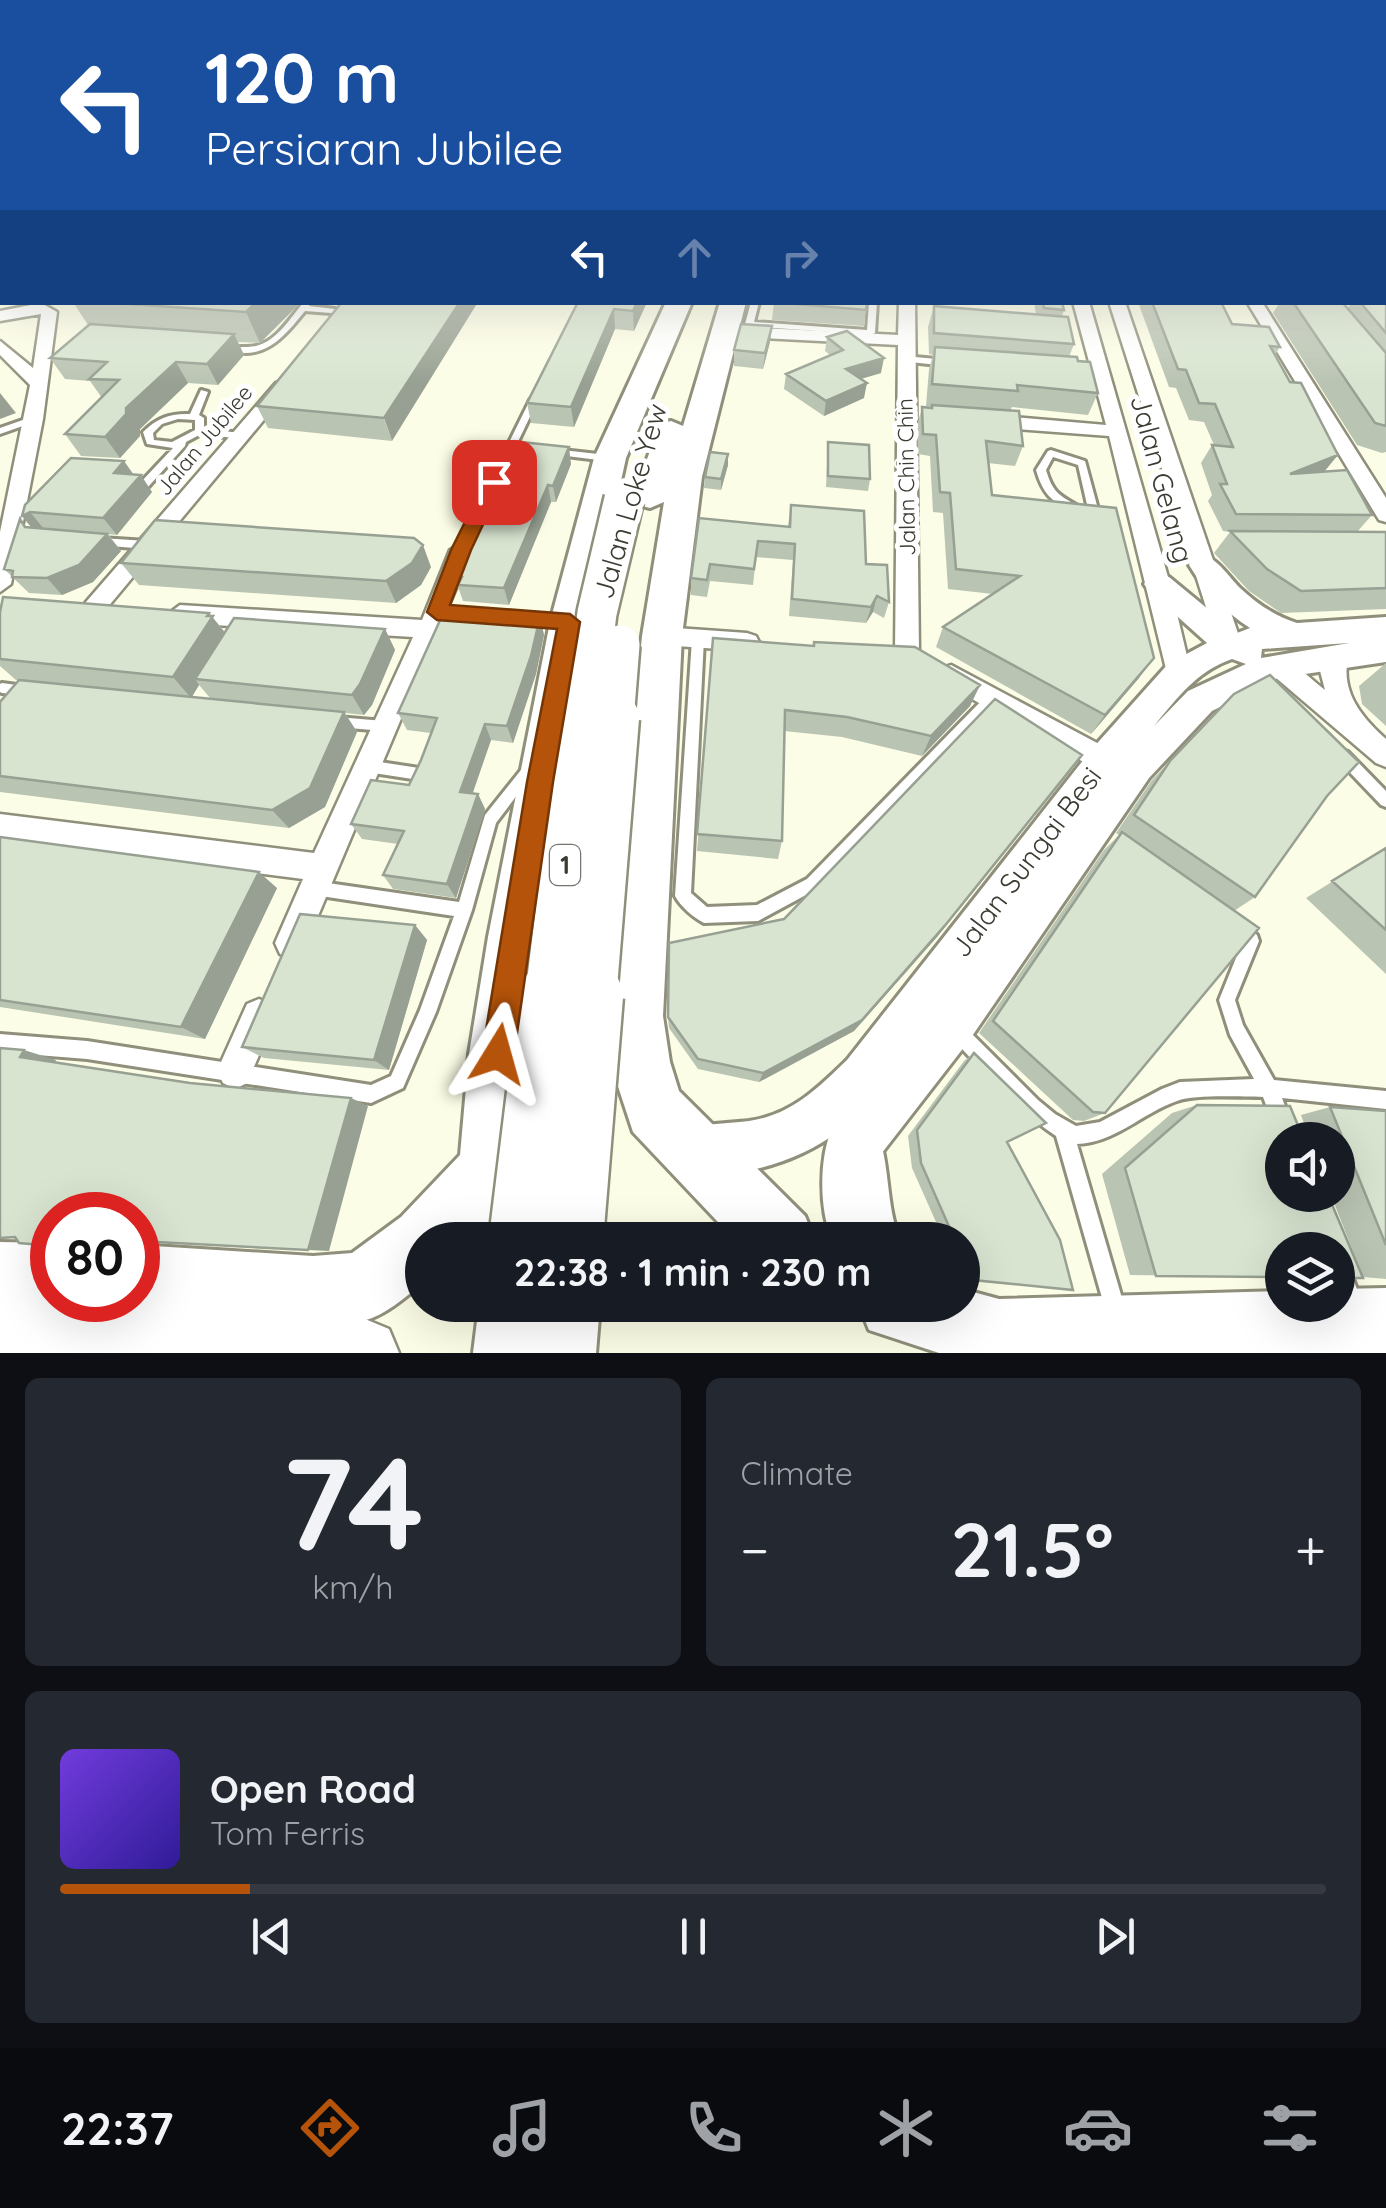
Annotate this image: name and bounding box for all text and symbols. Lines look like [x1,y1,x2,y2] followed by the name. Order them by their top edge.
[205,33,399,121] text: 120 m
[40,40,170,170] icon: left
[205,120,563,176] text: Persiaran Jubilee
[562,230,617,285] icon: left
[667,230,722,285] icon: ahead
[772,230,827,285] icon: right
[150,379,258,501] street label: Jalan Jubilee
[1123,391,1202,567] street label: Jalan Gelang
[891,398,921,556] street label: Jalan Chin Chin
[585,399,674,602] street label: Jalan Loke Yew
[452,440,537,525] pin
[467,455,522,510] icon: arrive
[943,760,1109,964] street label: Jalan Sungai Besi
[550,845,580,885] road number: 1
[446,1002,550,1106] position arrow
[1265,1122,1355,1322] map controls
[1265,1122,1355,1212] button: sound
[30,1192,160,1322] speed limit sign: 80
[1265,1232,1355,1322] button: layers
[514,1248,871,1296] text: 22:38 · 1 min · 230 m
[281,1420,424,1583] text: 74
[741,1453,853,1493] text: Climate
[950,1502,1114,1596] text: 21.5°
[741,1515,769,1584] text: −
[1295,1515,1326,1584] text: +
[312,1567,393,1607] text: km/h
[210,1765,416,1813] text: Open Road
[210,1813,365,1853] text: Tom Ferris
[244,1909,299,1964] icon: previous
[666,1909,721,1964] icon: pause
[1088,1909,1143,1964] icon: next
[295,2093,365,2163] icon: directions
[487,2093,557,2163] icon: music
[679,2093,749,2163] icon: phone
[871,2093,941,2163] icon: climate
[1063,2093,1133,2163] icon: car
[1255,2093,1325,2163] icon: filters
[61,2100,173,2156] text: 22:37

